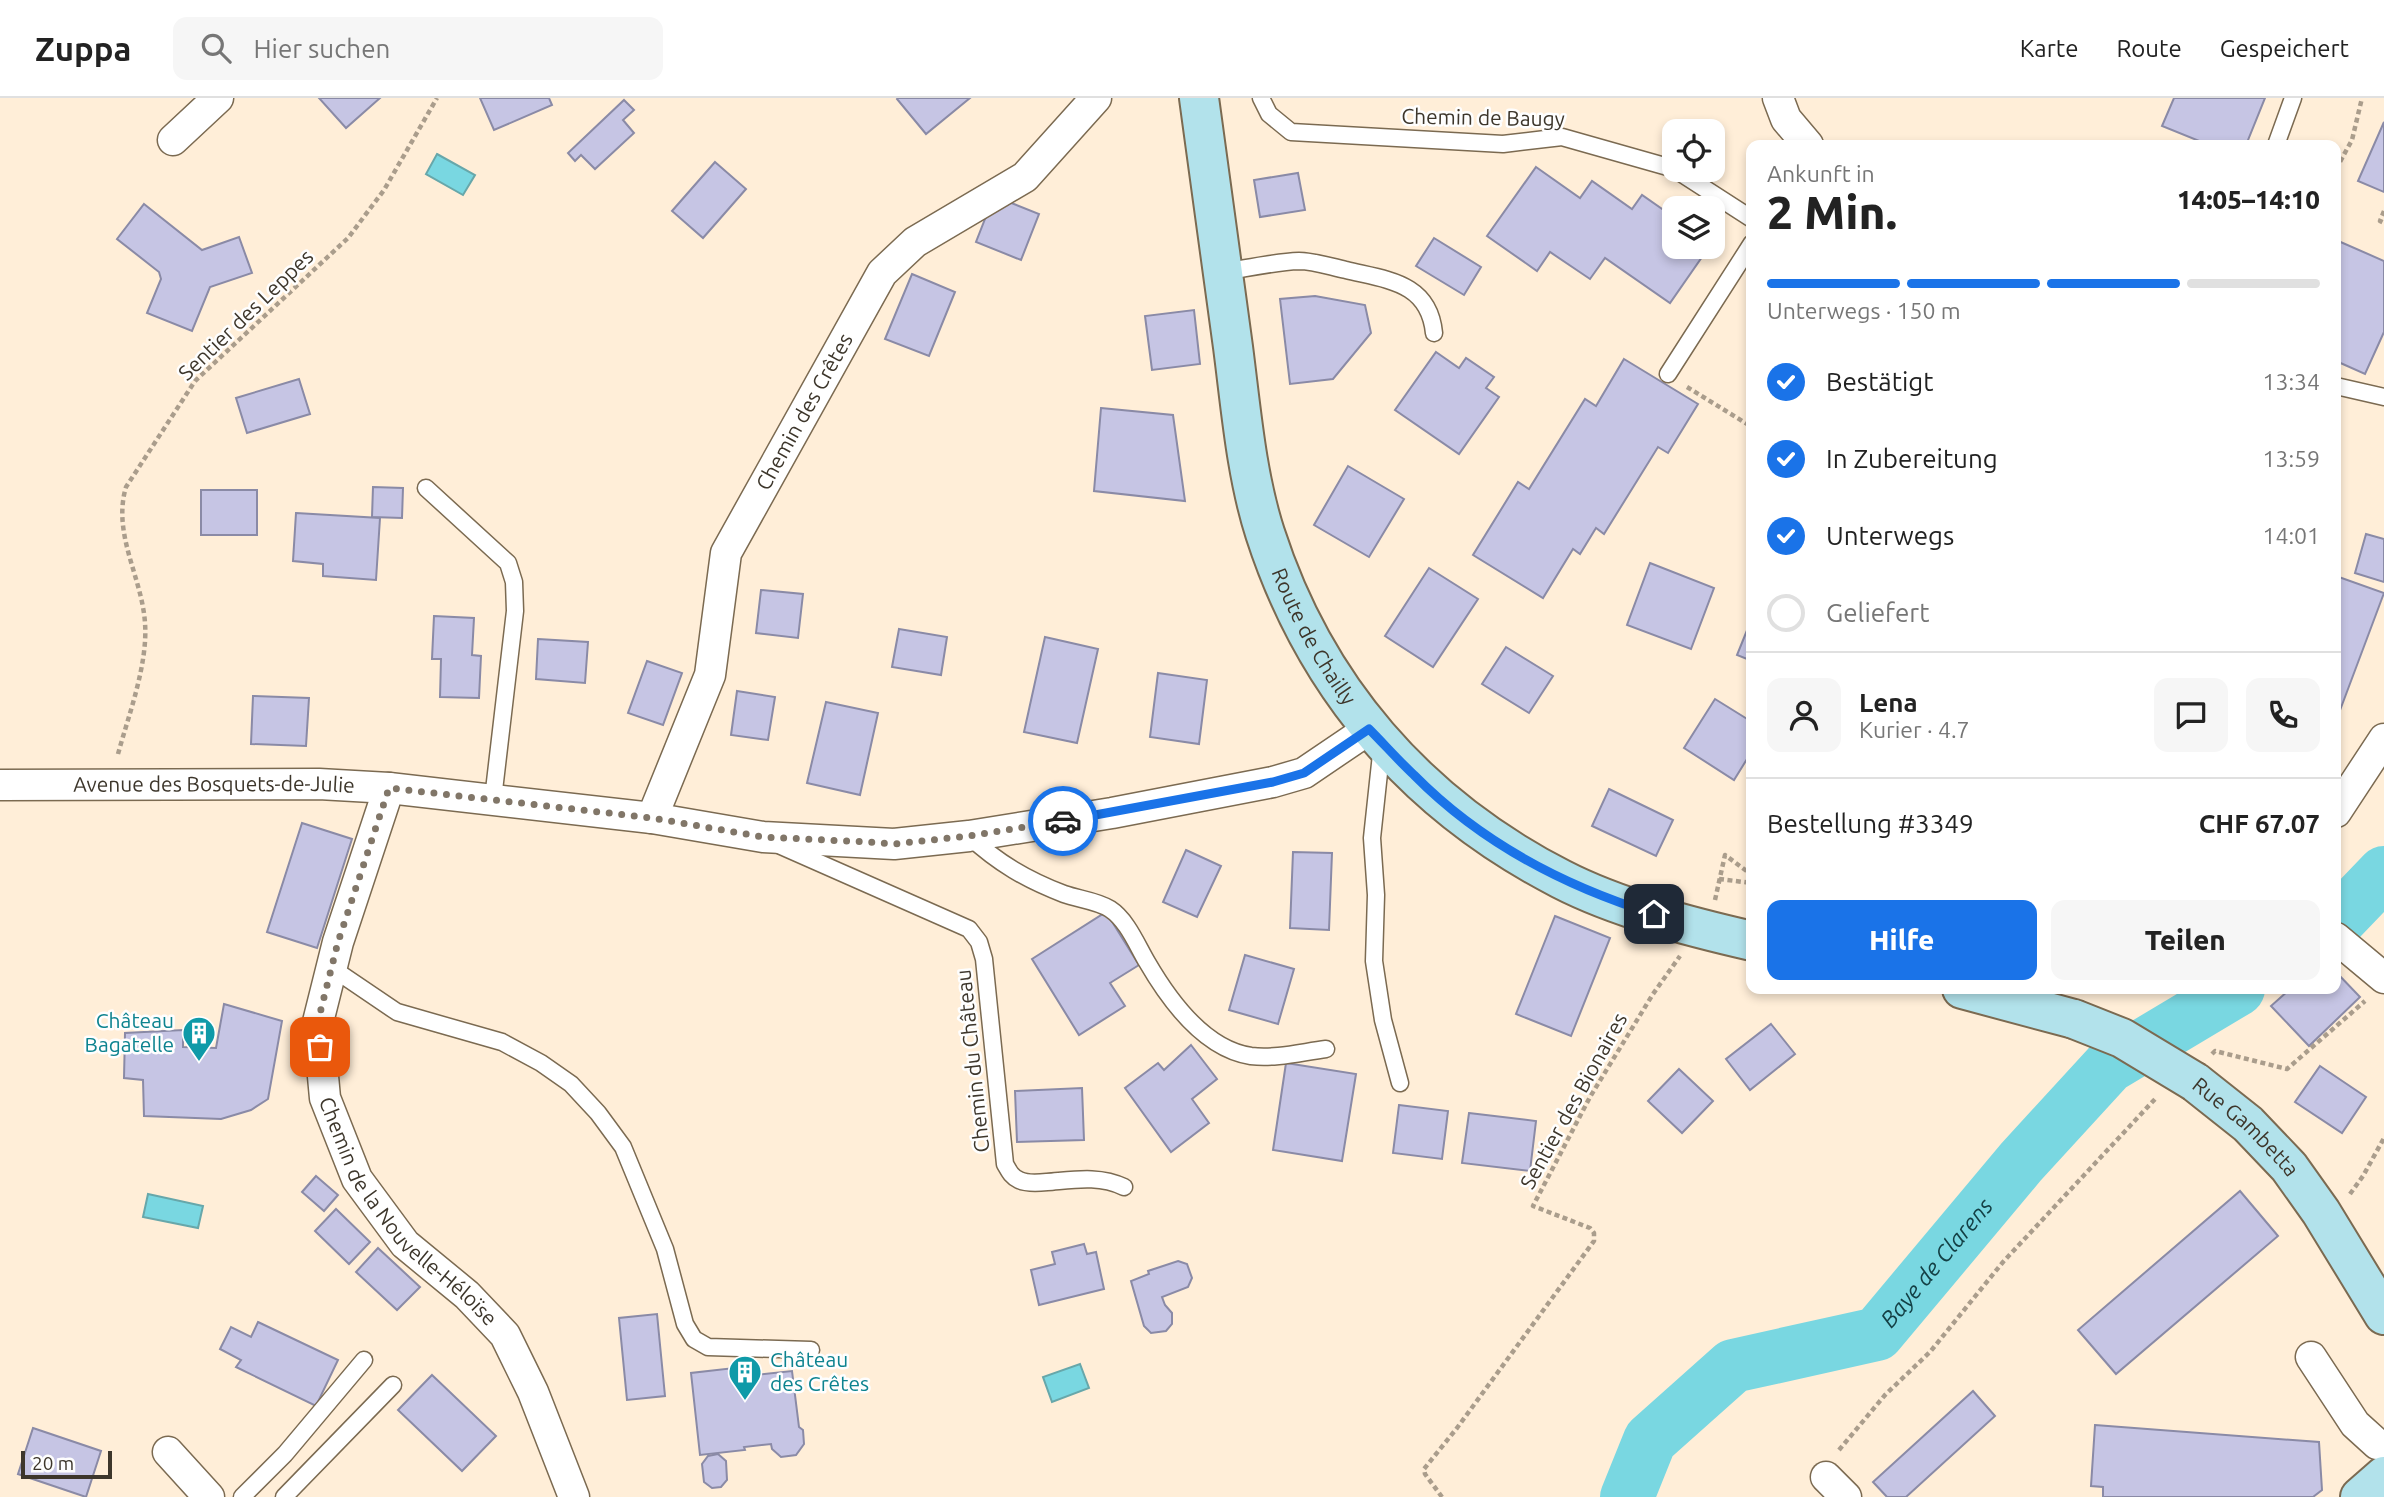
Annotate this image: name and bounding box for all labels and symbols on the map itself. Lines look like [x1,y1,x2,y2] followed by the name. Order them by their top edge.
[1401,104,1565,130] street label: Chemin de Baugy
[173,244,318,385] street label: Sentier des Leppes
[751,329,857,494] street label: Chemin des Crêtes
[1268,564,1361,709] street label: Route de Chailly
[73,771,356,797] street label: Avenue des Bosquets-de-Julie
[1028,786,1098,856] courier
[1624,884,1684,944] pin
[950,968,994,1154] street label: Chemin du Château
[85,1008,174,1056] place label: Château Bagatelle
[1515,1008,1631,1193] street label: Sentier des Bionaires
[180,1014,218,1063] building icon: Château Bagatelle
[290,1017,350,1077] pin
[2188,1072,2305,1180] street label: Rue Gambetta
[315,1093,502,1330] street label: Chemin de la Nouvelle-Héloïse
[1875,1193,1997,1332] water label: Baye de Clarens
[770,1347,869,1395] place label: Château des Crêtes
[726,1353,764,1402] building icon: Château des Crêtes
[21,1448,112,1480] scale bar

